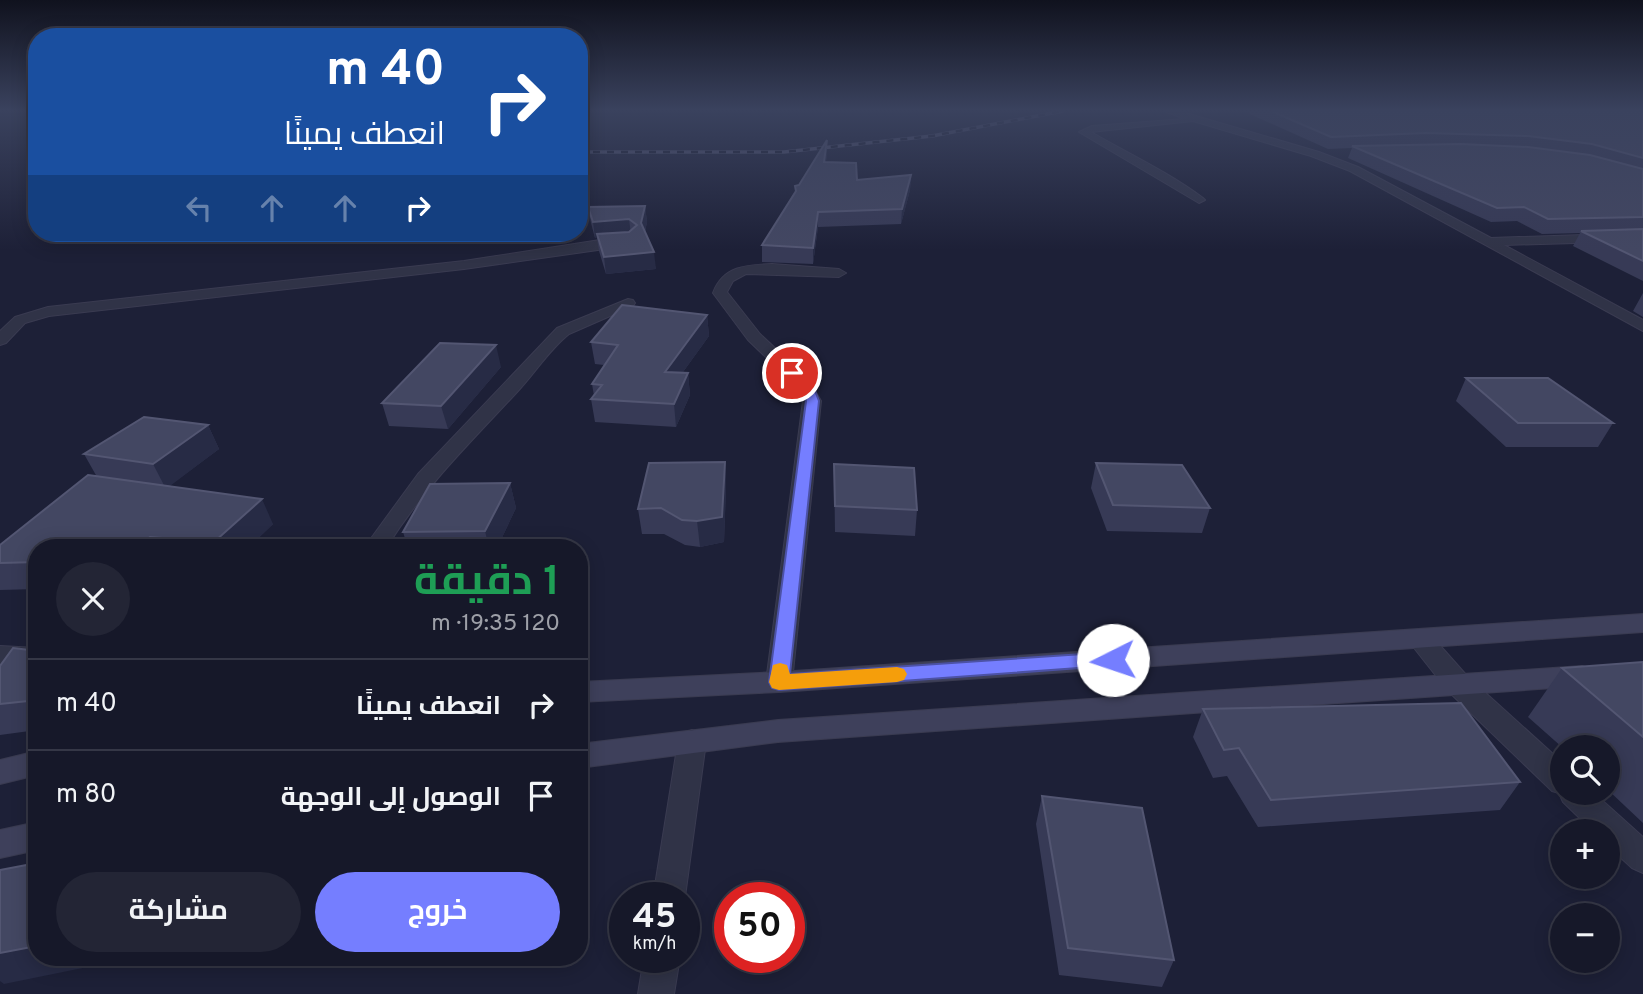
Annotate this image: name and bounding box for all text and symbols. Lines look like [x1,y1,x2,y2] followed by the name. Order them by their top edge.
[326,41,445,103] text: 40 m
[469,56,560,147] icon: right
[284,116,445,156] text: انعطف يمينًا
[180,189,218,227] icon: left
[253,189,291,227] icon: ahead
[326,189,364,227] icon: ahead
[399,189,437,227] icon: right
[762,343,822,403] pin
[773,354,811,392] icon: arrive
[414,557,560,610] text: 1 دقيقة
[56,562,130,636] button: close
[431,610,560,639] text: 120 m · 19:35
[1076,623,1150,697] position arrow
[522,686,560,724] icon: right
[56,688,117,721] text: 40 m
[356,691,501,724] text: انعطف يمينًا
[1550,735,1620,973] map controls
[1550,735,1620,805] button: search
[522,777,560,815] icon: arrive
[56,779,116,812] text: 80 m
[281,782,501,815] text: الوصول إلى الوجهة
[1550,819,1620,889] button: +
[56,872,301,952] button: مشاركة
[315,872,560,952] button: خروج
[714,882,805,973] speed limit sign: 50
[633,896,676,940] text: 45
[1550,903,1620,973] button: −
[633,933,676,956] text: km/h

